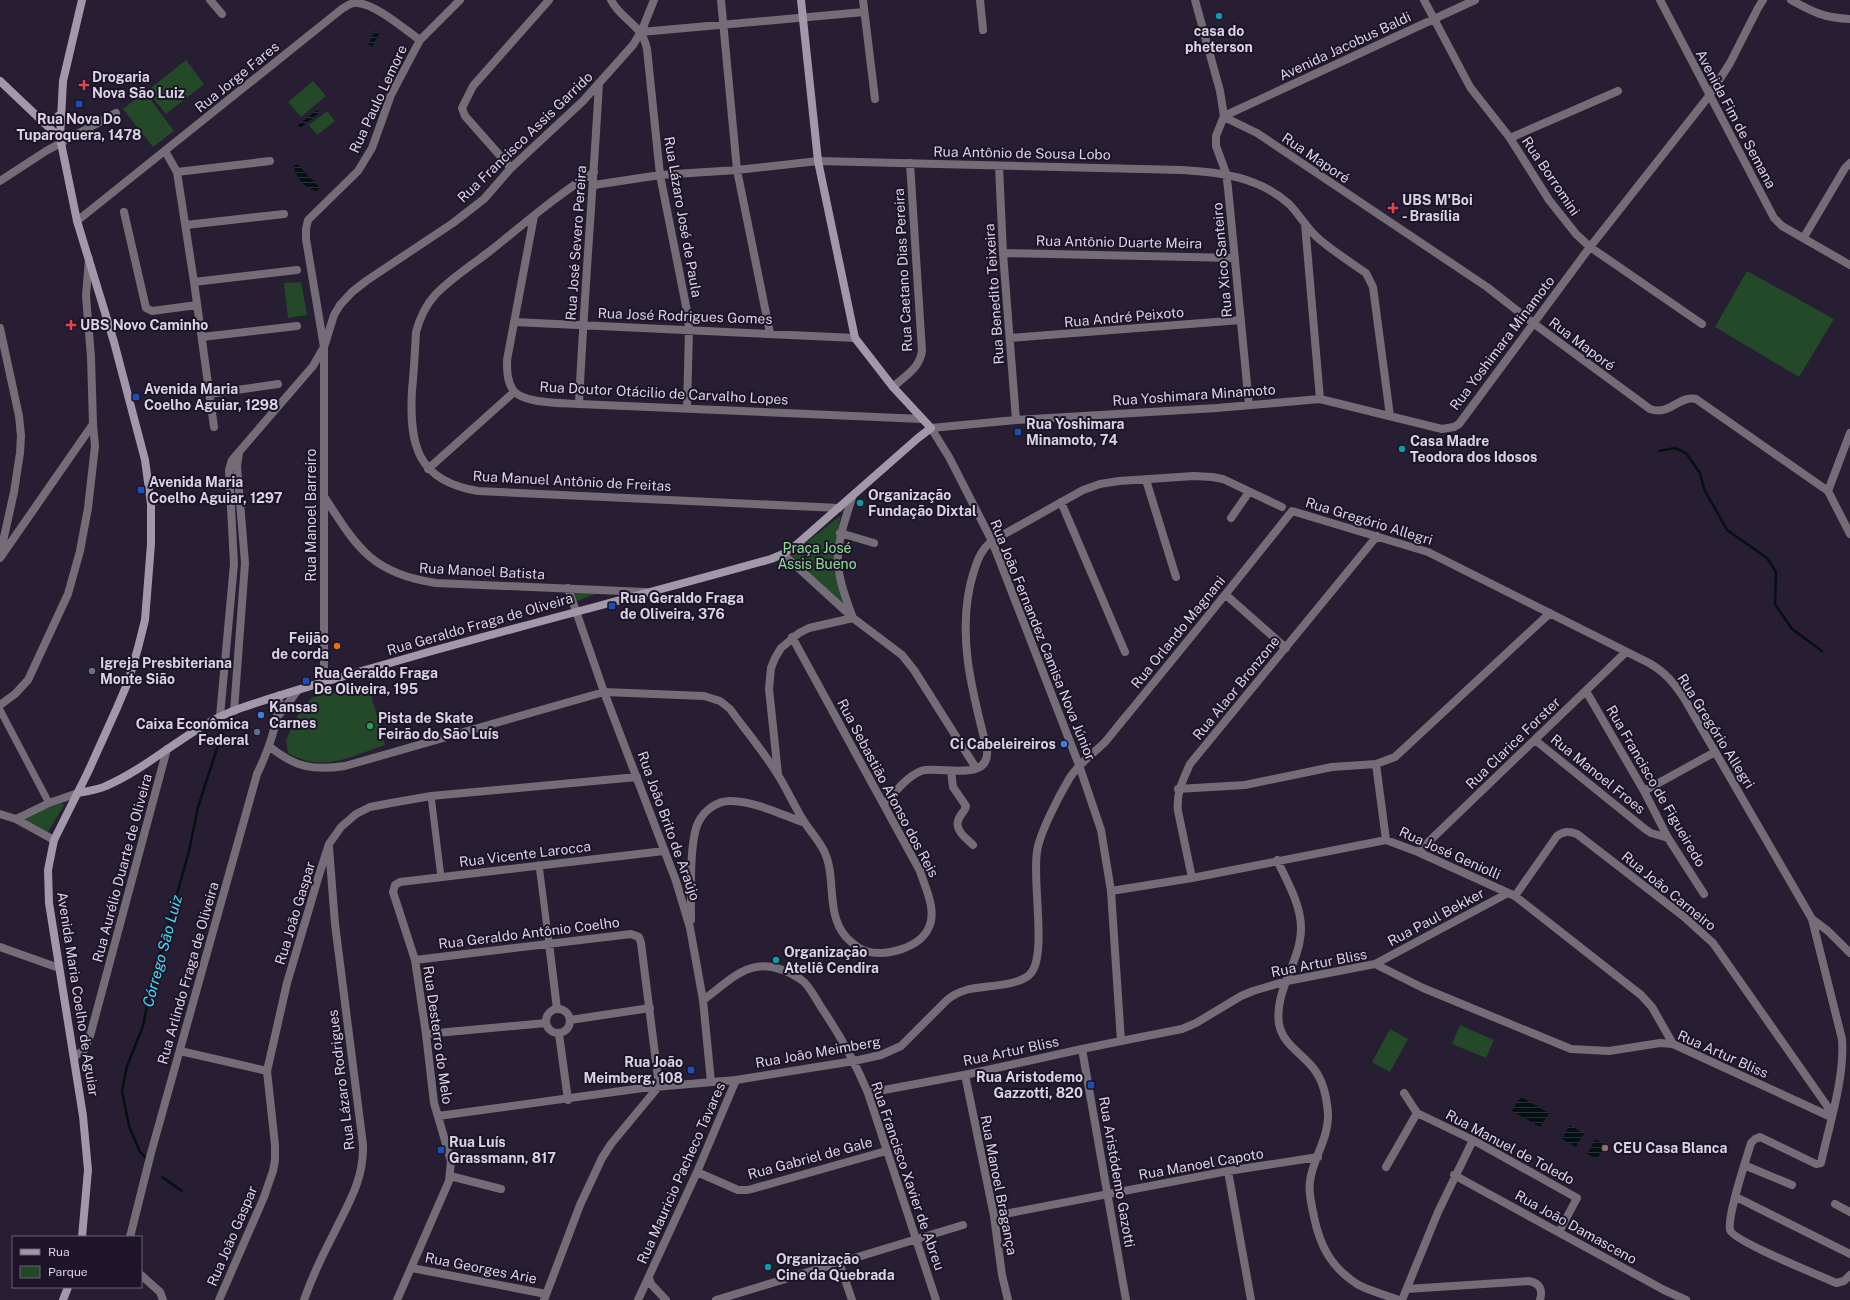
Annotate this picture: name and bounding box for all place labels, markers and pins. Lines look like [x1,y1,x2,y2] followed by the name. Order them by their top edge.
[1214,11,1224,21] marker: casa do pheterson
[1185,23,1253,55] place label: casa do pheterson
[92,69,185,101] place label: Drogaria Nova São Luiz
[79,80,89,90] marker: Drogaria Nova São Luiz
[74,99,84,109] marker: Rua Nova Do Tuparoquera, 1478
[17,111,141,143] place label: Rua Nova Do Tuparoquera, 1478
[1402,192,1473,224] place label: UBS M'Boi - Brasília
[1387,202,1399,214] marker: UBS M'Boi - Brasília
[80,317,208,333] place label: UBS Novo Caminho
[65,319,77,331] marker: UBS Novo Caminho
[144,381,278,413] place label: Avenida Maria Coelho Aguiar, 1298
[131,392,141,402] marker: Avenida Maria Coelho Aguiar, 1298
[1026,416,1125,448] place label: Rua Yoshimara Minamoto, 74
[1013,427,1023,437] marker: Rua Yoshimara Minamoto, 74
[1410,433,1537,465] place label: Casa Madre Teodora dos Idosos
[1397,444,1407,454] marker: Casa Madre Teodora dos Idosos
[149,474,283,506] place label: Avenida Maria Coelho Aguiar, 1297
[136,485,146,495] marker: Avenida Maria Coelho Aguiar, 1297
[868,487,977,519] place label: Organização Fundação Dixtal
[855,498,865,508] marker: Organização Fundação Dixtal
[620,590,744,622] place label: Rua Geraldo Fraga de Oliveira, 376
[607,601,617,611] marker: Rua Geraldo Fraga de Oliveira, 376
[271,630,329,662] place label: Feijão de corda
[332,641,342,651] marker: Feijão de corda
[100,655,232,687] place label: Igreja Presbiteriana Monte Sião
[314,665,438,697] place label: Rua Geraldo Fraga De Oliveira, 195
[87,666,97,676] marker: Igreja Presbiteriana Monte Sião
[301,676,311,686] marker: Rua Geraldo Fraga De Oliveira, 195
[269,699,318,731] place label: Kansas Carnes
[256,710,266,720] marker: Kansas Carnes
[378,710,499,742] place label: Pista de Skate Feirão do São Luís
[136,716,249,748] place label: Caixa Econômica Federal
[365,721,375,731] marker: Pista de Skate Feirão do São Luís
[252,727,262,737] marker: Caixa Econômica Federal
[950,736,1056,752] place label: Ci Cabeleireiros
[1059,739,1069,749] marker: Ci Cabeleireiros
[784,944,879,976] place label: Organização Ateliê Cendira
[771,955,781,965] marker: Organização Ateliê Cendira
[584,1054,683,1086] place label: Rua João Meimberg, 108
[686,1065,696,1075] marker: Rua João Meimberg, 108
[976,1069,1083,1101] place label: Rua Aristodemo Gazzotti, 820
[1086,1080,1096,1090] marker: Rua Aristodemo Gazzotti, 820
[449,1134,556,1166] place label: Rua Luís Grassmann, 817
[1613,1140,1727,1156] place label: CEU Casa Blanca
[1600,1143,1610,1153] marker: CEU Casa Blanca
[436,1145,446,1155] marker: Rua Luís Grassmann, 817
[776,1251,895,1283] place label: Organização Cine da Quebrada
[763,1262,773,1272] marker: Organização Cine da Quebrada

